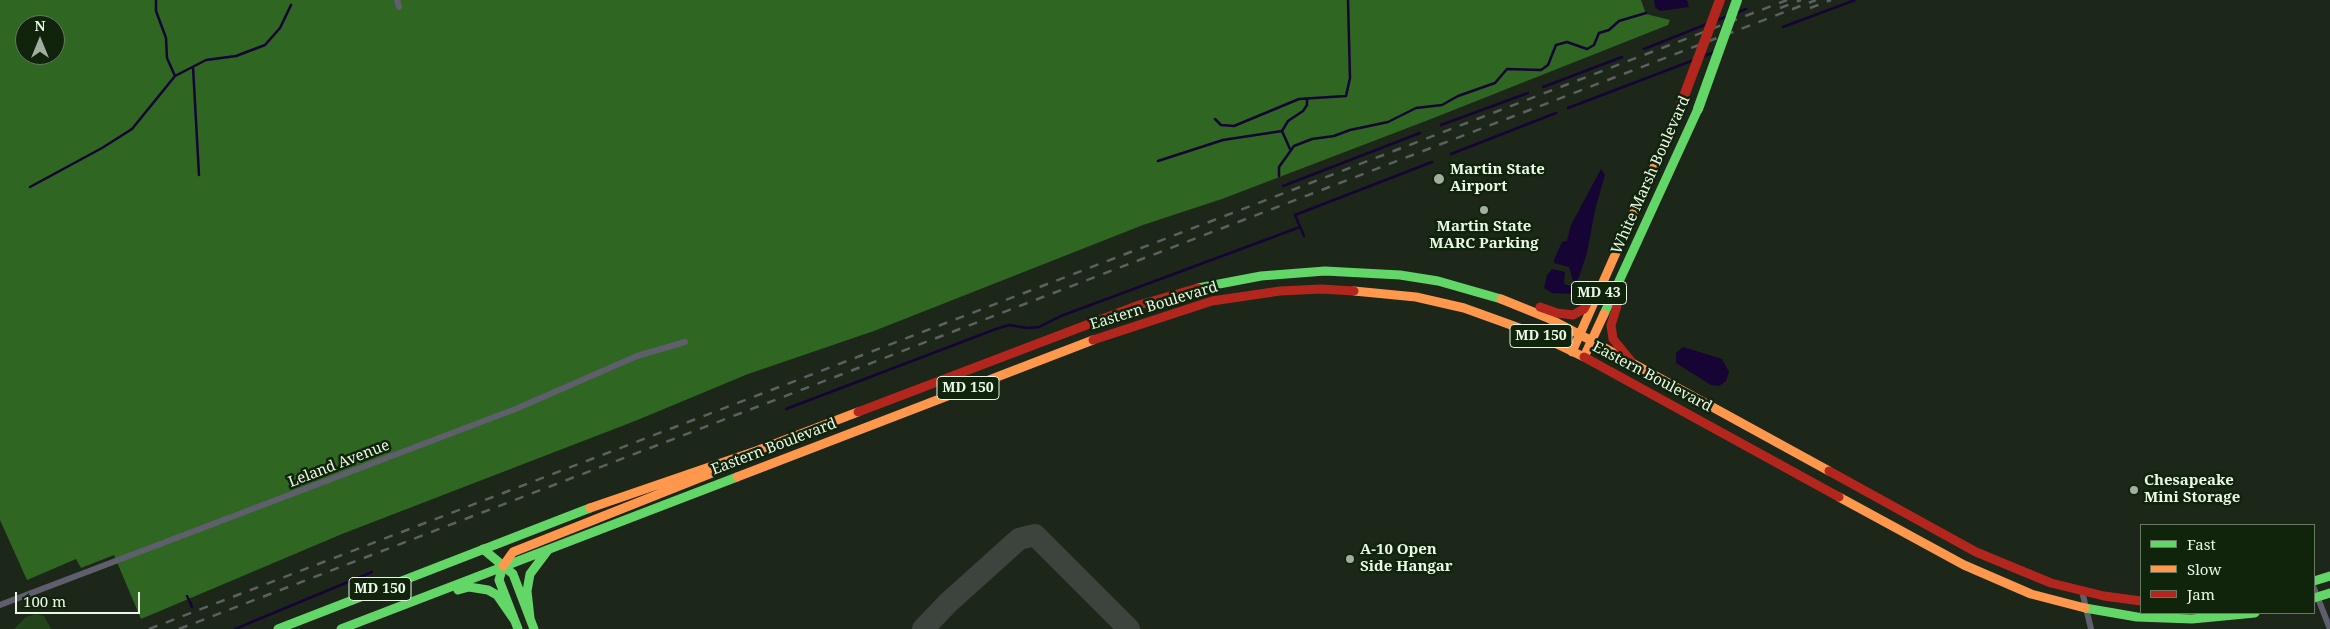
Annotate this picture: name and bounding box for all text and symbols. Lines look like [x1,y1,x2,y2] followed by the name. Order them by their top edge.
[15,15,65,65] north arrow
[34,16,46,35] text: N
[1608,93,1694,257] street label: White Marsh Boulevard
[1450,161,1545,196] place label: Martin State Airport
[1432,172,1446,186] marker: Martin State Airport
[1478,204,1490,216] marker: Martin State MARC Parking
[1429,218,1539,253] place label: Martin State MARC Parking
[1088,278,1220,334] street label: Eastern Boulevard
[1572,282,1626,304] road number: MD 43
[1510,324,1572,348] road number: MD 150
[1589,338,1715,416] street label: Eastern Boulevard
[937,376,999,399] road number: MD 150
[709,415,839,479] street label: Eastern Boulevard
[286,436,392,492] street label: Leland Avenue
[2144,472,2240,507] place label: Chesapeake Mini Storage
[2128,484,2140,496] marker: Chesapeake Mini Storage
[2140,524,2315,614] legend
[2187,534,2216,554] text: Fast
[1360,541,1453,576] place label: A-10 Open Side Hangar
[1344,553,1356,565] marker: A-10 Open Side Hangar
[2187,559,2221,579] text: Slow
[349,578,411,600] road number: MD 150
[18,582,142,614] scale bar
[2187,584,2215,604] text: Jam
[23,591,66,611] text: 100 m

